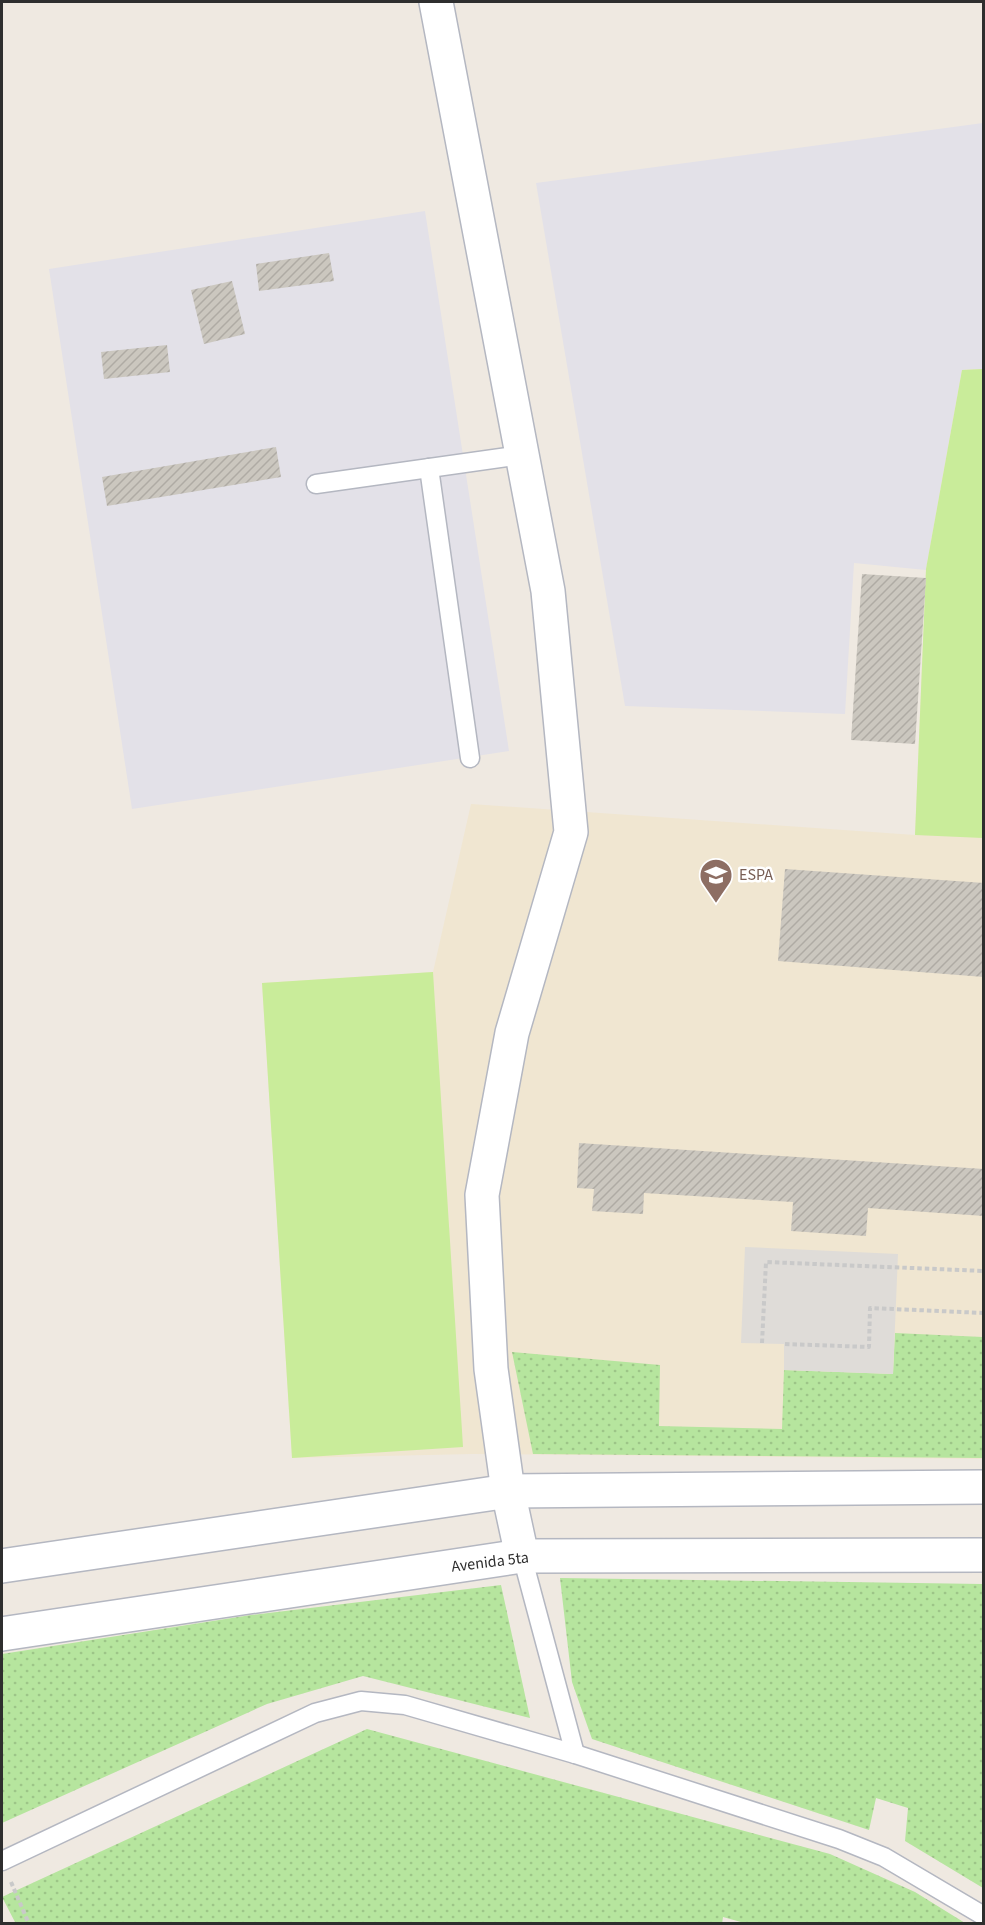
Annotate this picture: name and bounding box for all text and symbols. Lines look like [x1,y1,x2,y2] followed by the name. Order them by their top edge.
[698,857,734,904] school or university icon: ESPA
[739,864,773,886] place label: ESPA
[450,1546,530,1578] street label: Avenida 5ta

